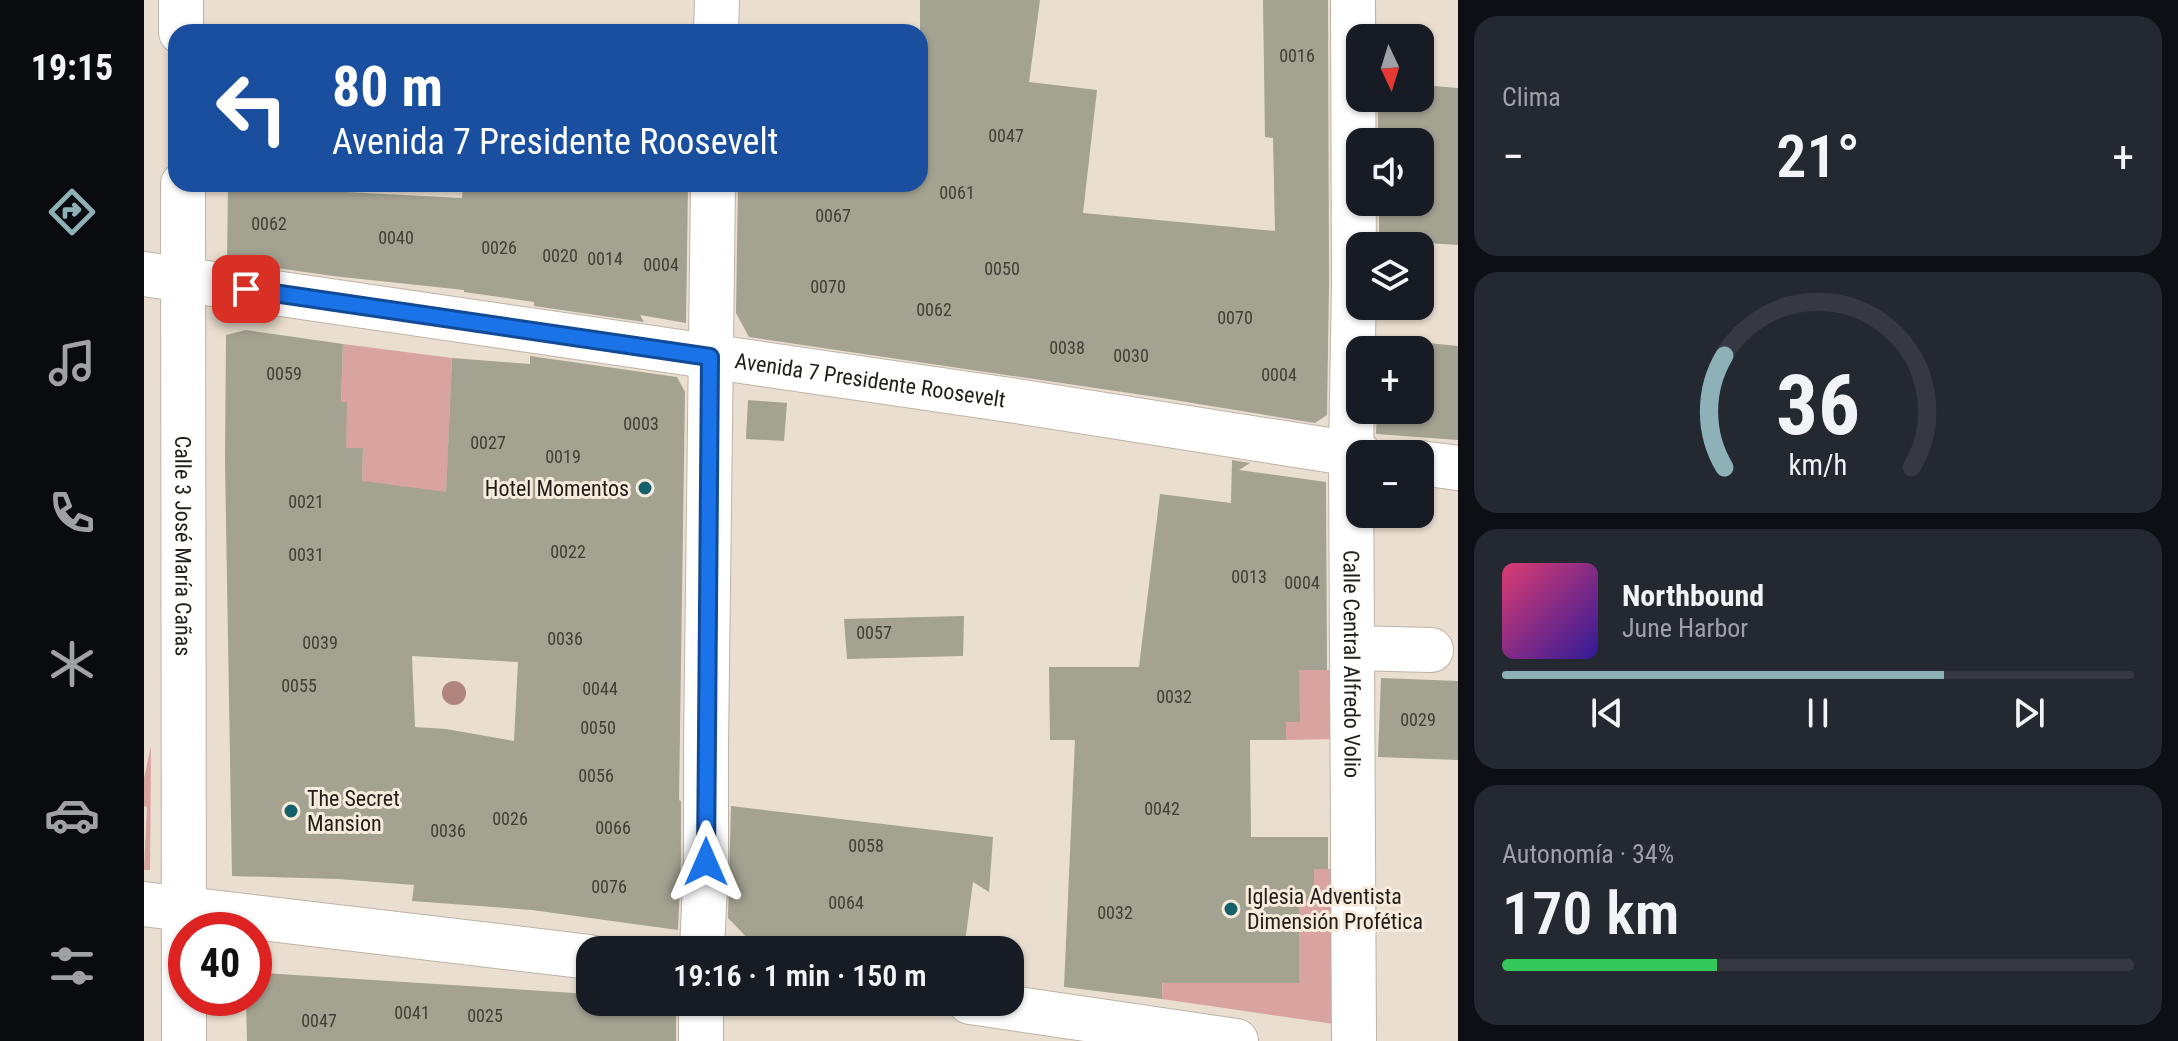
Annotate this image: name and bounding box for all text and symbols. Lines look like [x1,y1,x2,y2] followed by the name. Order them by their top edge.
[1346,24,1434,112] north arrow
[1346,24,1434,528] map controls
[1279,45,1315,66] house number: 0016
[31,47,113,89] text: 19:15
[332,54,443,120] text: 80 m
[200,56,304,160] icon: left
[1502,82,1561,112] text: Clima
[332,121,778,163] text: Avenida 7 Presidente Roosevelt
[1776,121,1860,192] text: 21°
[988,125,1024,146] house number: 0047
[1346,128,1434,216] button: sound
[1502,131,1524,183] text: −
[2112,131,2134,183] text: +
[939,182,975,203] house number: 0061
[44,184,100,240] icon: directions
[815,205,851,226] house number: 0067
[251,213,287,234] house number: 0062
[378,227,414,248] house number: 0040
[1346,232,1434,320] button: layers
[481,237,517,258] house number: 0026
[542,245,578,266] house number: 0020
[587,248,623,269] house number: 0014
[643,254,679,275] house number: 0004
[212,255,280,323] pin
[984,258,1020,279] house number: 0050
[224,267,268,311] icon: arrive
[810,276,846,297] house number: 0070
[916,299,952,320] house number: 0062
[1217,307,1253,328] house number: 0070
[44,335,100,391] icon: music
[1346,336,1434,424] button: +
[1049,337,1085,358] house number: 0038
[1113,345,1149,366] house number: 0030
[733,348,1007,412] street label: Avenida 7 Presidente Roosevelt
[1776,357,1860,454] text: 36
[266,363,302,384] house number: 0059
[1261,364,1297,385] house number: 0004
[623,413,659,434] house number: 0003
[470,432,506,453] house number: 0027
[171,436,196,656] street label: Calle 3 José María Cañas
[1346,440,1434,528] button: −
[545,446,581,467] house number: 0019
[1789,449,1847,483] text: km/h
[485,476,629,501] place label: Hotel Momentos
[636,479,654,497] marker: Hotel Momentos
[44,485,100,541] icon: phone
[288,491,324,512] house number: 0021
[550,541,586,562] house number: 0022
[288,544,324,565] house number: 0031
[1339,550,1365,778] street label: Calle Central Alfredo Volio
[1231,566,1267,587] house number: 0013
[1284,572,1320,593] house number: 0004
[1622,578,1764,613] text: Northbound
[1622,613,1748,643] text: June Harbor
[856,622,892,643] house number: 0057
[547,628,583,649] house number: 0036
[302,632,338,653] house number: 0039
[44,636,100,692] icon: climate
[281,675,317,696] house number: 0055
[582,678,618,699] house number: 0044
[1156,686,1192,707] house number: 0032
[1585,691,1629,735] icon: previous
[1796,691,1840,735] icon: pause
[2007,691,2051,735] icon: next
[1400,709,1436,730] house number: 0029
[580,717,616,738] house number: 0050
[578,765,614,786] house number: 0056
[307,786,400,836] place label: The Secret Mansion
[44,787,100,843] icon: car
[1144,798,1180,819] house number: 0042
[282,802,300,820] marker: The Secret Mansion
[492,808,528,829] house number: 0026
[595,817,631,838] house number: 0066
[430,820,466,841] house number: 0036
[664,820,748,904] position arrow
[848,835,884,856] house number: 0058
[1502,839,1674,869] text: Autonomía · 34%
[591,876,627,897] house number: 0076
[1502,878,1679,949] text: 170 km
[1247,884,1423,934] place label: Iglesia Adventista Dimensión Profética
[828,892,864,913] house number: 0064
[1222,900,1240,918] marker: Iglesia Adventista Dimensión Profética
[1097,902,1133,923] house number: 0032
[168,912,272,1016] speed limit sign: 40
[44,938,100,994] icon: filters
[673,958,927,993] text: 19:16 · 1 min · 150 m
[394,1002,430,1023] house number: 0041
[467,1005,503,1026] house number: 0025
[301,1010,337,1031] house number: 0047

